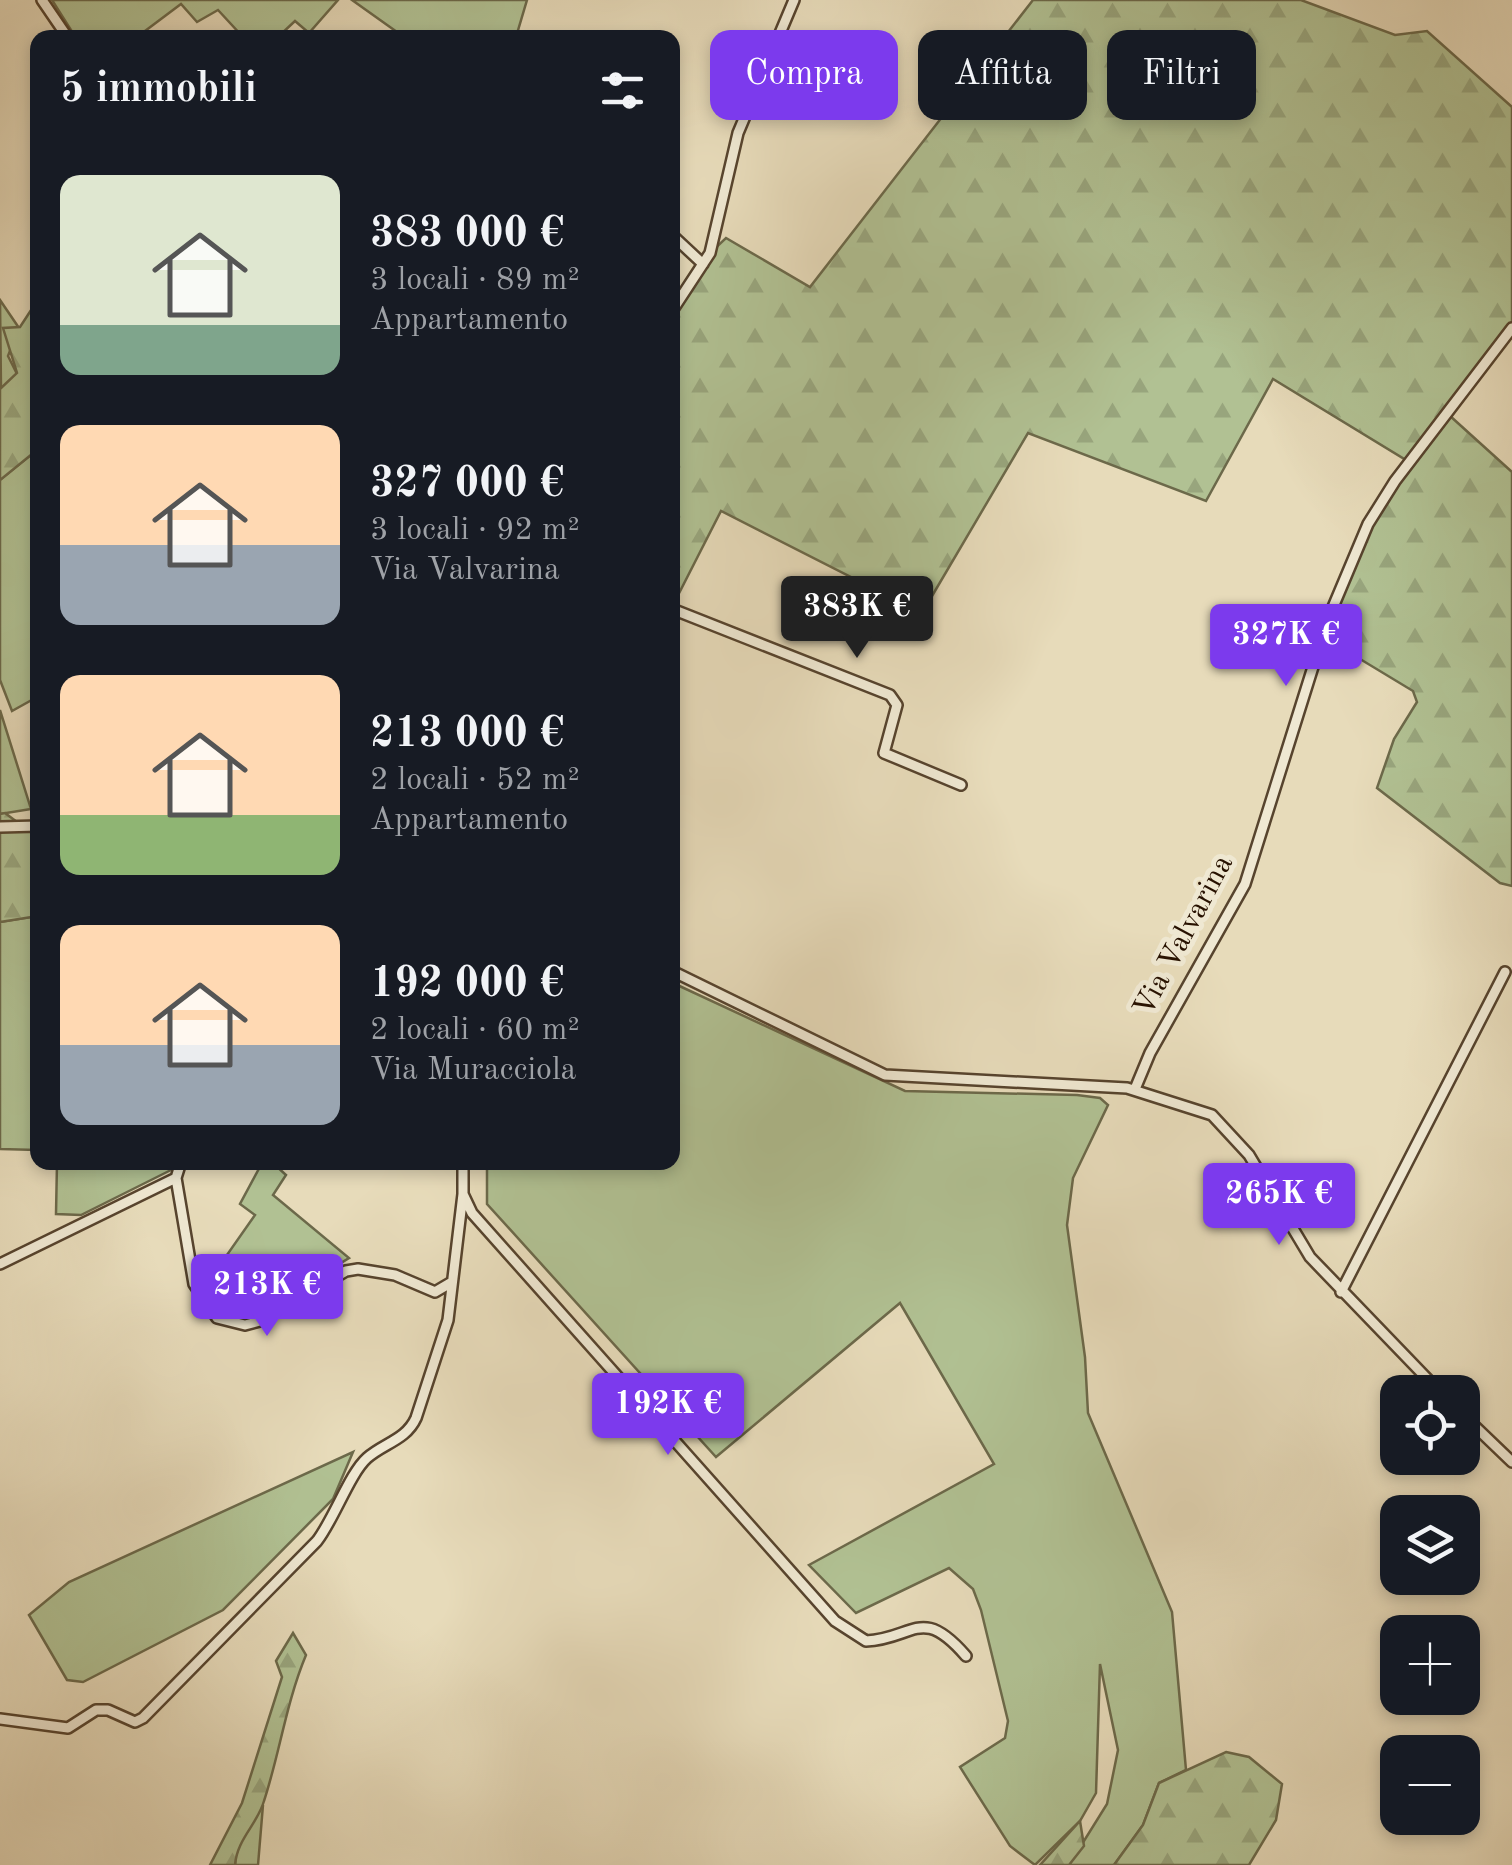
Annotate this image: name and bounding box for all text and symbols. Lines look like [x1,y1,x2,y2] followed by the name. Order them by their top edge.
[710,30,898,120] chip: Compra
[918,30,1087,120] chip: Affitta
[1107,30,1256,120] chip: Filtri
[595,63,650,118] icon: filters
[60,69,257,111] text: 5 immobili
[370,214,564,256] text: 383 000 €
[140,215,260,335] icon: home
[370,265,580,297] text: 3 locali · 89 m²
[370,305,568,337] text: Appartamento
[370,464,564,506] text: 327 000 €
[140,465,260,585] icon: home
[370,515,580,547] text: 3 locali · 92 m²
[370,555,560,587] text: Via Valvarina
[776,576,938,661] pin: 383K €
[803,592,911,624] text: 383K €
[1205,604,1367,689] pin: 327K €
[1232,620,1340,652] text: 327K €
[370,714,564,756] text: 213 000 €
[140,715,260,835] icon: home
[370,765,580,797] text: 2 locali · 52 m²
[370,805,568,837] text: Appartamento
[1129,850,1239,1022] street label: Via Valvarina
[370,964,564,1006] text: 192 000 €
[140,965,260,1085] icon: home
[370,1015,580,1047] text: 2 locali · 60 m²
[370,1055,576,1087] text: Via Muracciola
[1198,1163,1360,1248] pin: 265K €
[1225,1179,1333,1211] text: 265K €
[186,1254,348,1339] pin: 213K €
[213,1270,321,1302] text: 213K €
[587,1373,749,1458] pin: 192K €
[1380,1375,1480,1835] map controls
[1380,1375,1480,1475] button: locate
[614,1389,722,1421] text: 192K €
[1380,1495,1480,1595] button: layers
[1380,1615,1480,1715] button: +
[1380,1735,1480,1835] button: −

